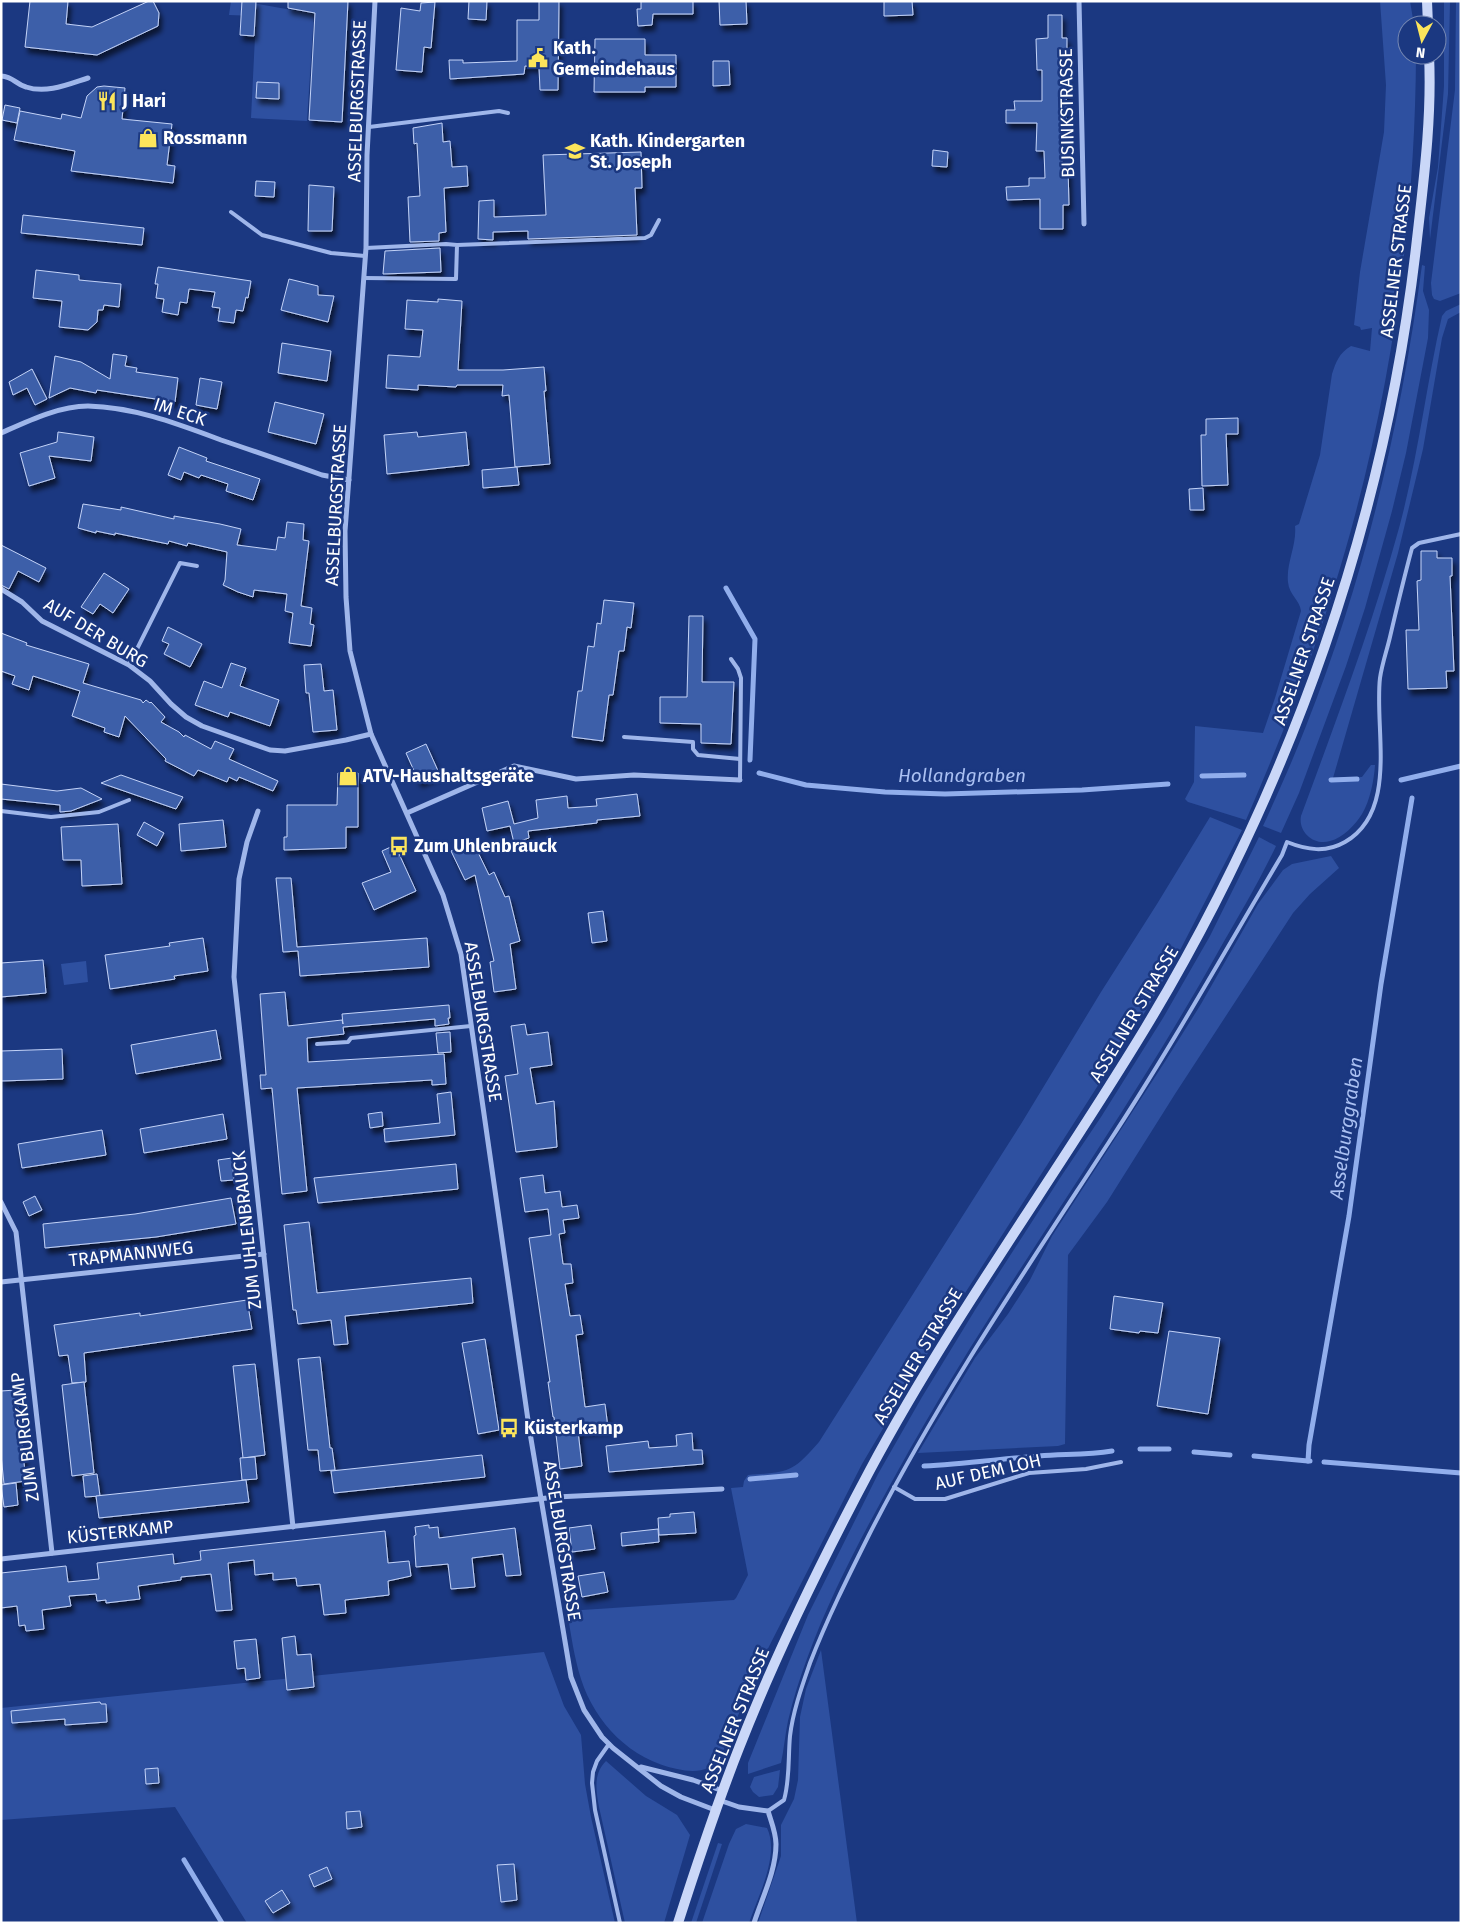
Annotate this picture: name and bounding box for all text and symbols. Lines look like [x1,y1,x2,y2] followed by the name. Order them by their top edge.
[1397,15,1447,65] north arrow
[343,20,371,182] street label: ASSELBURGSTRASSE
[553,37,675,80] place label: Kath. Gemeindehaus
[1415,43,1426,61] text: N
[527,47,549,69] public building icon: Kath. Gemeindehaus
[1055,48,1079,178] street label: BUSINKSTRASSE
[96,90,118,112] restaurant icon: J Hari
[121,90,166,112] place label: J Hari
[137,127,159,149] shop icon: Rossmann
[163,127,247,149] place label: Rossmann
[590,130,745,173] place label: Kath. Kindergarten St. Joseph
[564,140,586,162] school or university icon: Kath. Kindergarten St. Joseph
[1376,183,1416,339] street label: ASSELNER STRASSE
[151,393,210,431] street label: IM ECK
[321,423,351,587] street label: ASSELBURGSTRASSE
[1268,574,1340,728] street label: ASSELNER STRASSE
[40,593,152,673] street label: AUF DER BURG
[898,764,1026,787] water label: Hollandgraben
[337,765,359,787] shop icon: ATV-Haushaltsgeräte
[362,765,534,787] place label: ATV-Haushaltsgeräte
[388,835,410,857] bus stop icon: Zum Uhlenbrauck
[414,835,558,857] place label: Zum Uhlenbrauck
[459,940,507,1104] street label: ASSELBURGSTRASSE
[1085,942,1183,1086] street label: ASSELNER STRASSE
[1324,1055,1367,1202] water label: Asselburggraben
[228,1149,266,1310] street label: ZUM UHLENBRAUCK
[68,1237,194,1271] street label: TRAPMANNWEG
[869,1284,967,1428] street label: ASSELNER STRASSE
[6,1371,44,1503] street label: ZUM BURGKAMP
[498,1417,520,1439] bus stop icon: Küsterkamp
[524,1417,624,1439] place label: Küsterkamp
[933,1449,1043,1495] street label: AUF DEM LOH
[538,1459,586,1623] street label: ASSELBURGSTRASSE
[66,1515,174,1549] street label: KÜSTERKAMP
[696,1644,774,1796] street label: ASSELNER STRASSE

